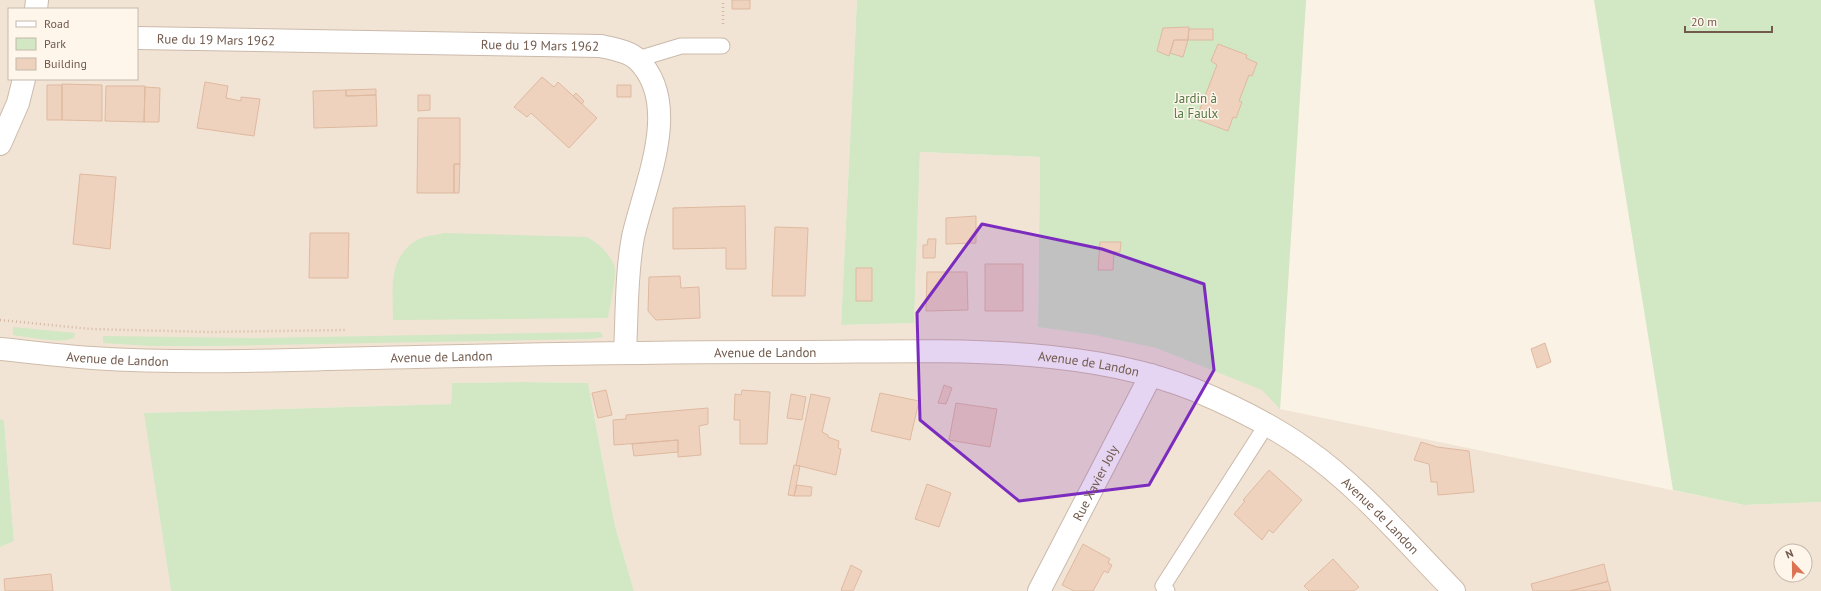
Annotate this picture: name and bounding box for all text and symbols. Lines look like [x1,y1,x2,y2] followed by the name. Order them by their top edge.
[8,8,138,80] legend
[1685,8,1772,34] scale bar
[1691,14,1717,29] text: 20 m
[44,16,69,31] text: Road
[157,30,275,49] street label: Rue du 19 Mars 1962
[44,36,66,51] text: Park
[481,36,599,55] street label: Rue du 19 Mars 1962
[44,56,87,71] text: Building
[1174,90,1218,122] park label: Jardin à la Faulx
[714,344,816,361] street label: Avenue de Landon
[390,347,493,367] street label: Avenue de Landon
[66,348,169,370] street label: Avenue de Landon
[1037,348,1141,381] street label: Avenue de Landon
[1069,442,1122,524] street label: Rue Xavier Joly
[1338,474,1423,558] street label: Avenue de Landon
[1773,543,1813,583] north arrow
[1783,546,1795,562] text: N

